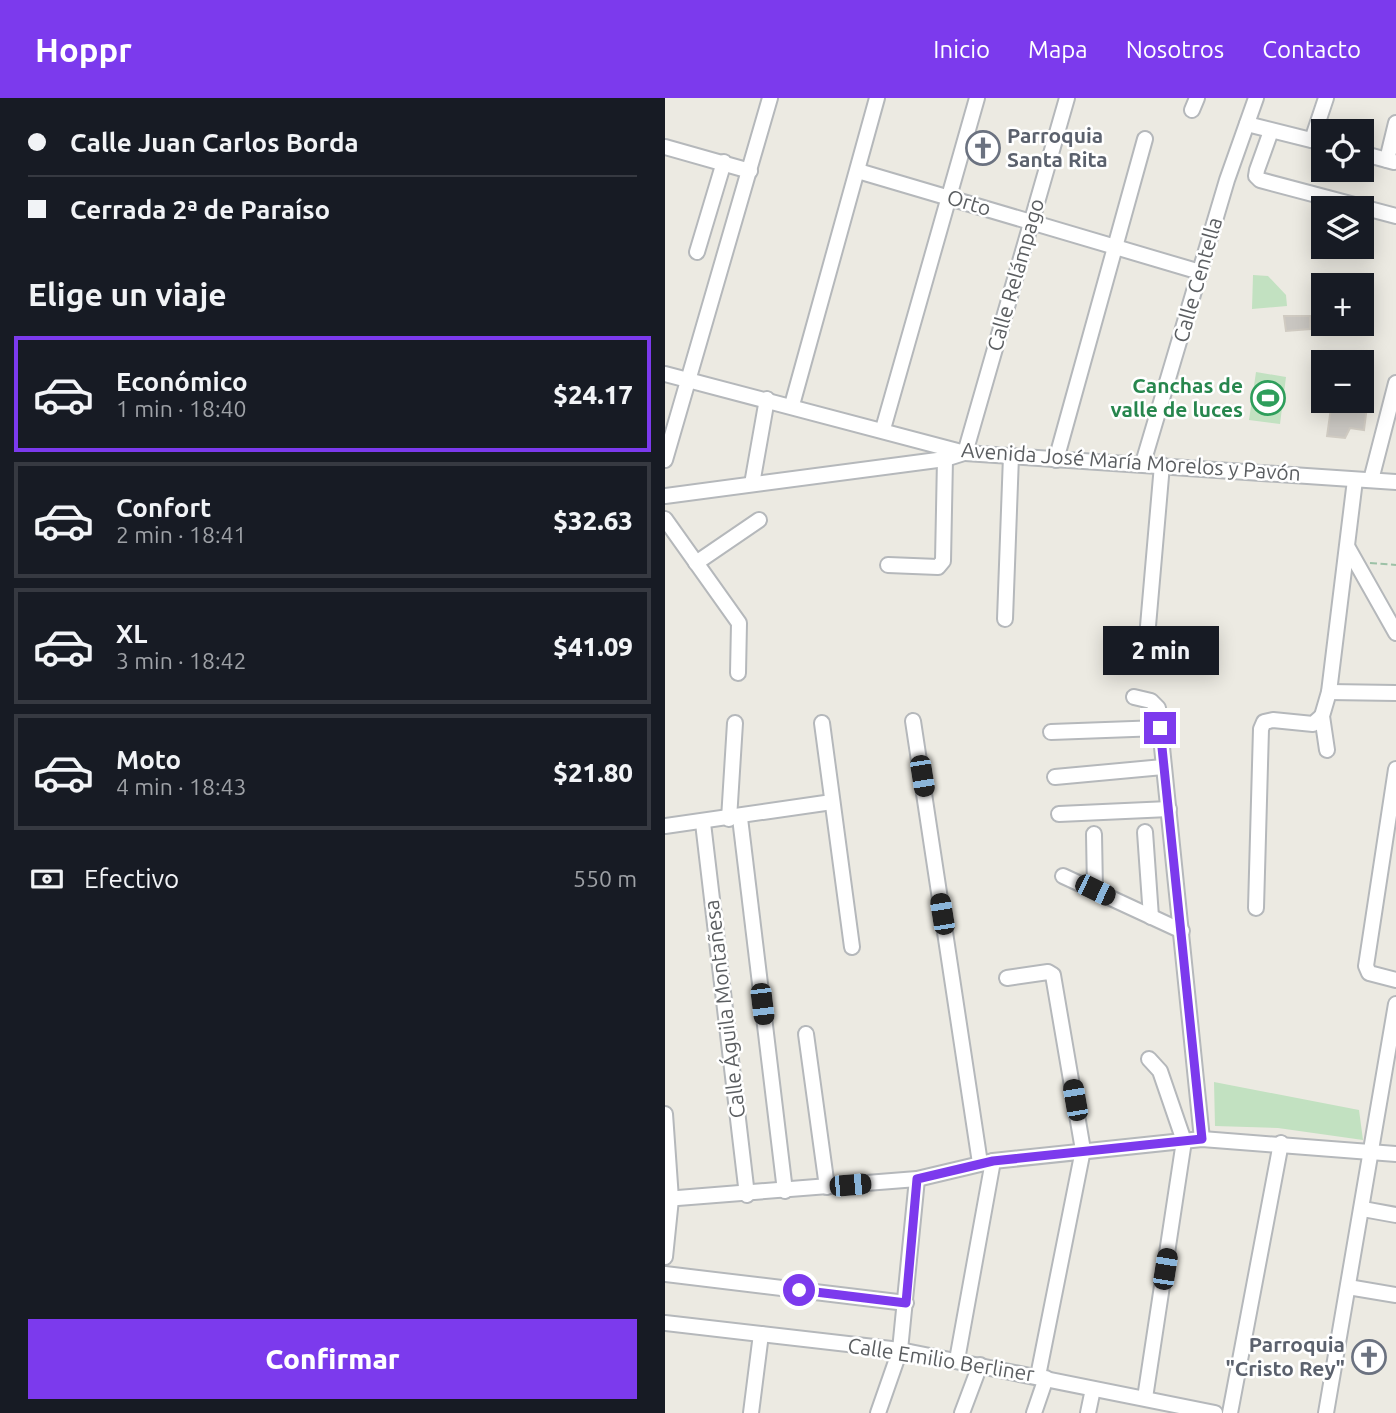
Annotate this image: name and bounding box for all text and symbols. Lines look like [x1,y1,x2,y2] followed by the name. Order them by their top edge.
[35,31,132,68] text: Hoppr
[933,36,990,63] text: Inicio
[1028,36,1088,63] text: Mapa
[1126,36,1224,63] text: Nosotros
[1262,36,1361,63] text: Contacto
[1311,119,1374,413] map controls
[1311,119,1374,182] button: locate
[1007,123,1108,171] place label: Parroquia Santa Rita
[70,128,359,157] text: Calle Juan Carlos Borda
[964,129,1002,167] church icon: Parroquia Santa Rita
[944,184,994,220] street label: Orto
[70,195,330,224] text: Cerrada 2ª de Paraíso
[982,196,1048,354] street label: Calle Relámpago
[1311,196,1374,259] button: layers
[1168,214,1226,345] street label: Calle Centella
[1311,273,1374,336] button: +
[28,276,227,312] text: Elige un viaje
[1311,350,1374,413] button: −
[32,363,95,426] icon: car
[116,367,248,396] text: Económico
[1111,373,1243,421] place label: Canchas de valle de luces
[1249,379,1287,417] sports icon: Canchas de valle de luces
[553,380,633,409] text: $24.17
[116,396,247,421] text: 1 min · 18:40
[960,437,1302,485] street label: Avenida José María Morelos y Pavón
[32,489,95,552] icon: car
[116,493,211,522] text: Confort
[553,506,633,535] text: $32.63
[116,522,247,547] text: 2 min · 18:41
[32,615,95,678] icon: car
[116,619,147,648] text: XL
[1102,626,1218,676] callout: 2 min
[553,632,633,661] text: $41.09
[1132,638,1190,663] text: 2 min
[116,648,247,673] text: 3 min · 18:42
[1144,712,1176,744] route end
[32,741,95,804] icon: car
[116,745,181,774] text: Moto
[909,754,936,798] car
[553,758,633,787] text: $21.80
[116,774,247,799] text: 4 min · 18:43
[28,860,66,898] icon: cash
[84,864,179,893] text: Efectivo
[573,866,637,891] text: 550 m
[1072,871,1119,909] car
[929,892,956,936] car
[699,898,749,1120] street label: Calle Águila Montañesa
[750,982,775,1026] car
[1062,1077,1089,1123] car
[829,1173,872,1197] car
[1152,1247,1179,1291] car
[783,1274,815,1306] route start
[28,1319,637,1399] button: Confirmar
[846,1332,1036,1386] street label: Calle Emilio Berliner
[1225,1332,1345,1380] place label: Parroquia "Cristo Rey"
[1350,1338,1388,1376] church icon: Parroquia "Cristo Rey"

